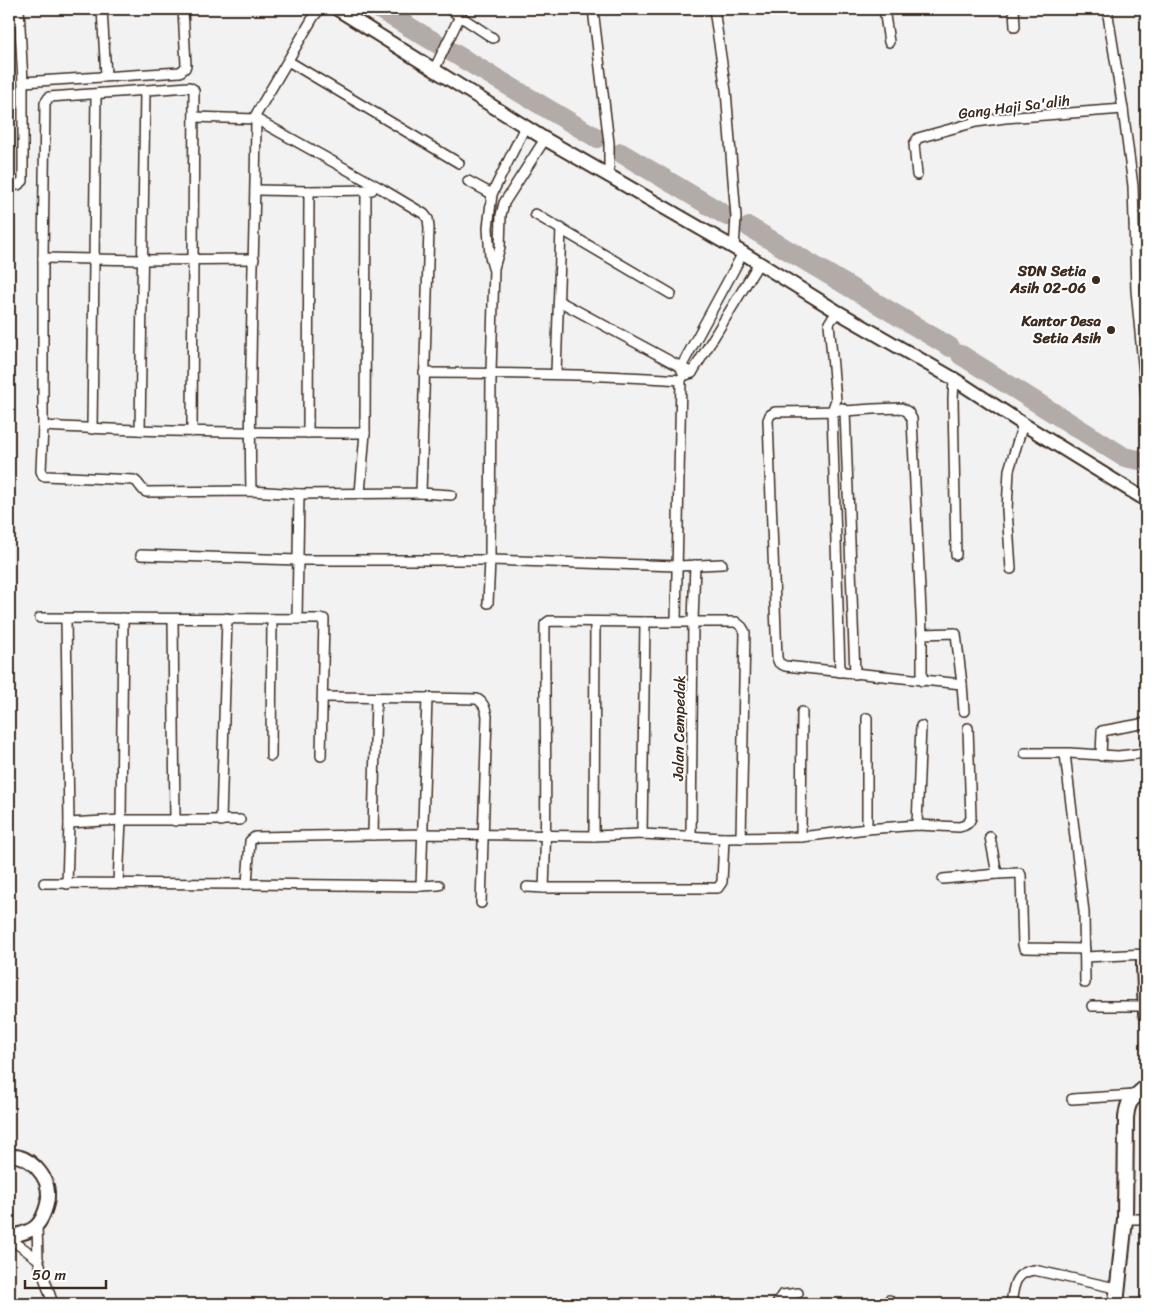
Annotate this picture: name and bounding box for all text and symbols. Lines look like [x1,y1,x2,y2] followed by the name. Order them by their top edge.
[957,87,1071,127] street label: Gang Haji Sa'alih
[1009,258,1086,301] place label: SDN Setia Asih 02-06
[1090,274,1102,286] marker: SDN Setia Asih 02-06
[1020,308,1101,351] place label: Kantor Desa Setia Asih
[1105,324,1117,336] marker: Kantor Desa Setia Asih
[665,675,693,782] street label: Jalan Cempedak
[25,1258,106,1290] scale bar
[32,1262,67,1288] text: 50 m

